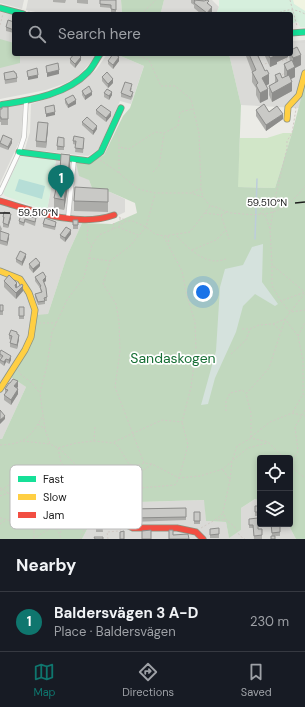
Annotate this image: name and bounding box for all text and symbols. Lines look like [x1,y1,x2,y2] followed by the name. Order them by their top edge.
[12,12,293,56] search box
[26,23,48,45] icon: search
[58,24,141,44] text: Search here
[48,165,74,198] pin: 1
[247,196,287,209] text: 59.510°N
[18,206,58,219] text: 59.510°N
[193,282,213,302] your location
[130,349,216,367] park label: Sandaskogen
[257,455,293,527] map controls
[257,455,293,491] button: locate
[10,465,142,529] legend
[43,472,64,486] text: Fast
[43,490,67,504] text: Slow
[257,491,293,527] button: layers
[43,508,64,522] text: Jam
[16,554,76,576] text: Nearby
[54,603,198,623] text: Baldersvägen 3 A-D
[27,613,31,630] text: 1
[250,613,289,630] text: 230 m
[54,623,176,640] text: Place · Baldersvägen
[33,661,56,699] tab: Map
[122,661,174,699] tab: Directions
[241,661,272,699] tab: Saved

